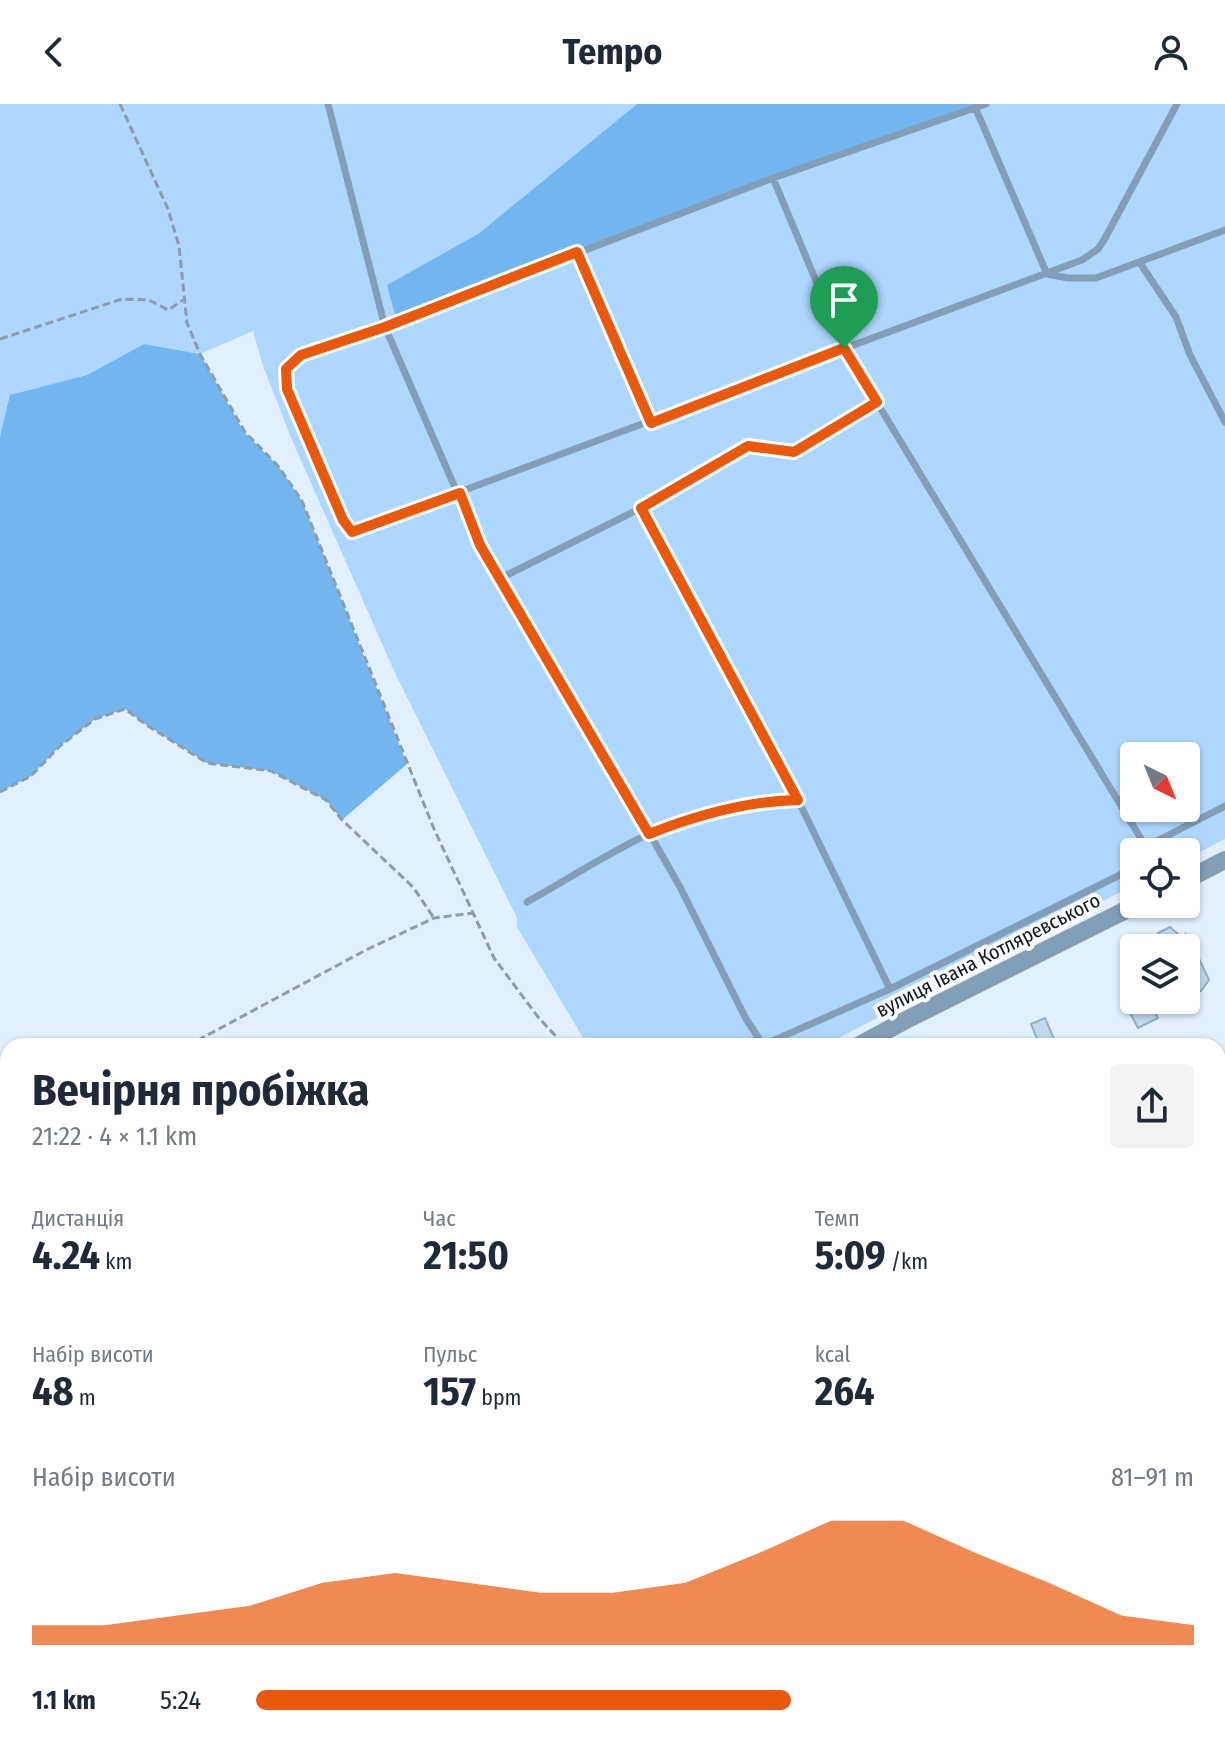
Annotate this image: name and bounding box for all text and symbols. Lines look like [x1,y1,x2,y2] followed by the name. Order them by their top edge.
[32,30,76,74] icon: back
[562,30,663,74] text: Tempo
[1149,30,1193,74] icon: person
[810,266,878,348] pin
[822,278,866,322] icon: arrive
[1120,742,1200,822] north arrow
[1120,742,1200,1014] map controls
[1120,838,1200,918] button: locate
[872,888,1104,1022] street label: вулиця Івана Котляревського
[1120,934,1200,1014] button: layers
[32,1064,369,1117] text: Вечірня пробіжка
[1110,1064,1194,1148] button: share
[32,1121,197,1152] text: 21:22 · 4 × 1.1 km
[32,1205,124,1232] text: Дистанція
[423,1205,456,1232] text: Час
[815,1205,860,1232] text: Темп
[32,1232,100,1280] text: 4.24
[423,1232,509,1280] text: 21:50
[815,1232,886,1280] text: 5:09
[100,1248,132,1275] text: km
[886,1248,928,1275] text: /km
[32,1341,154,1368] text: Набір висоти
[423,1341,477,1368] text: Пульс
[815,1341,850,1368] text: kcal
[32,1368,74,1416] text: 48
[423,1368,476,1416] text: 157
[815,1368,875,1416] text: 264
[74,1384,96,1411] text: m
[476,1384,522,1411] text: bpm
[32,1462,176,1493] text: Набір висоти
[1111,1462,1194,1493] text: 81–91 m
[32,1685,96,1716] text: 1.1 km
[160,1685,201,1716] text: 5:24

